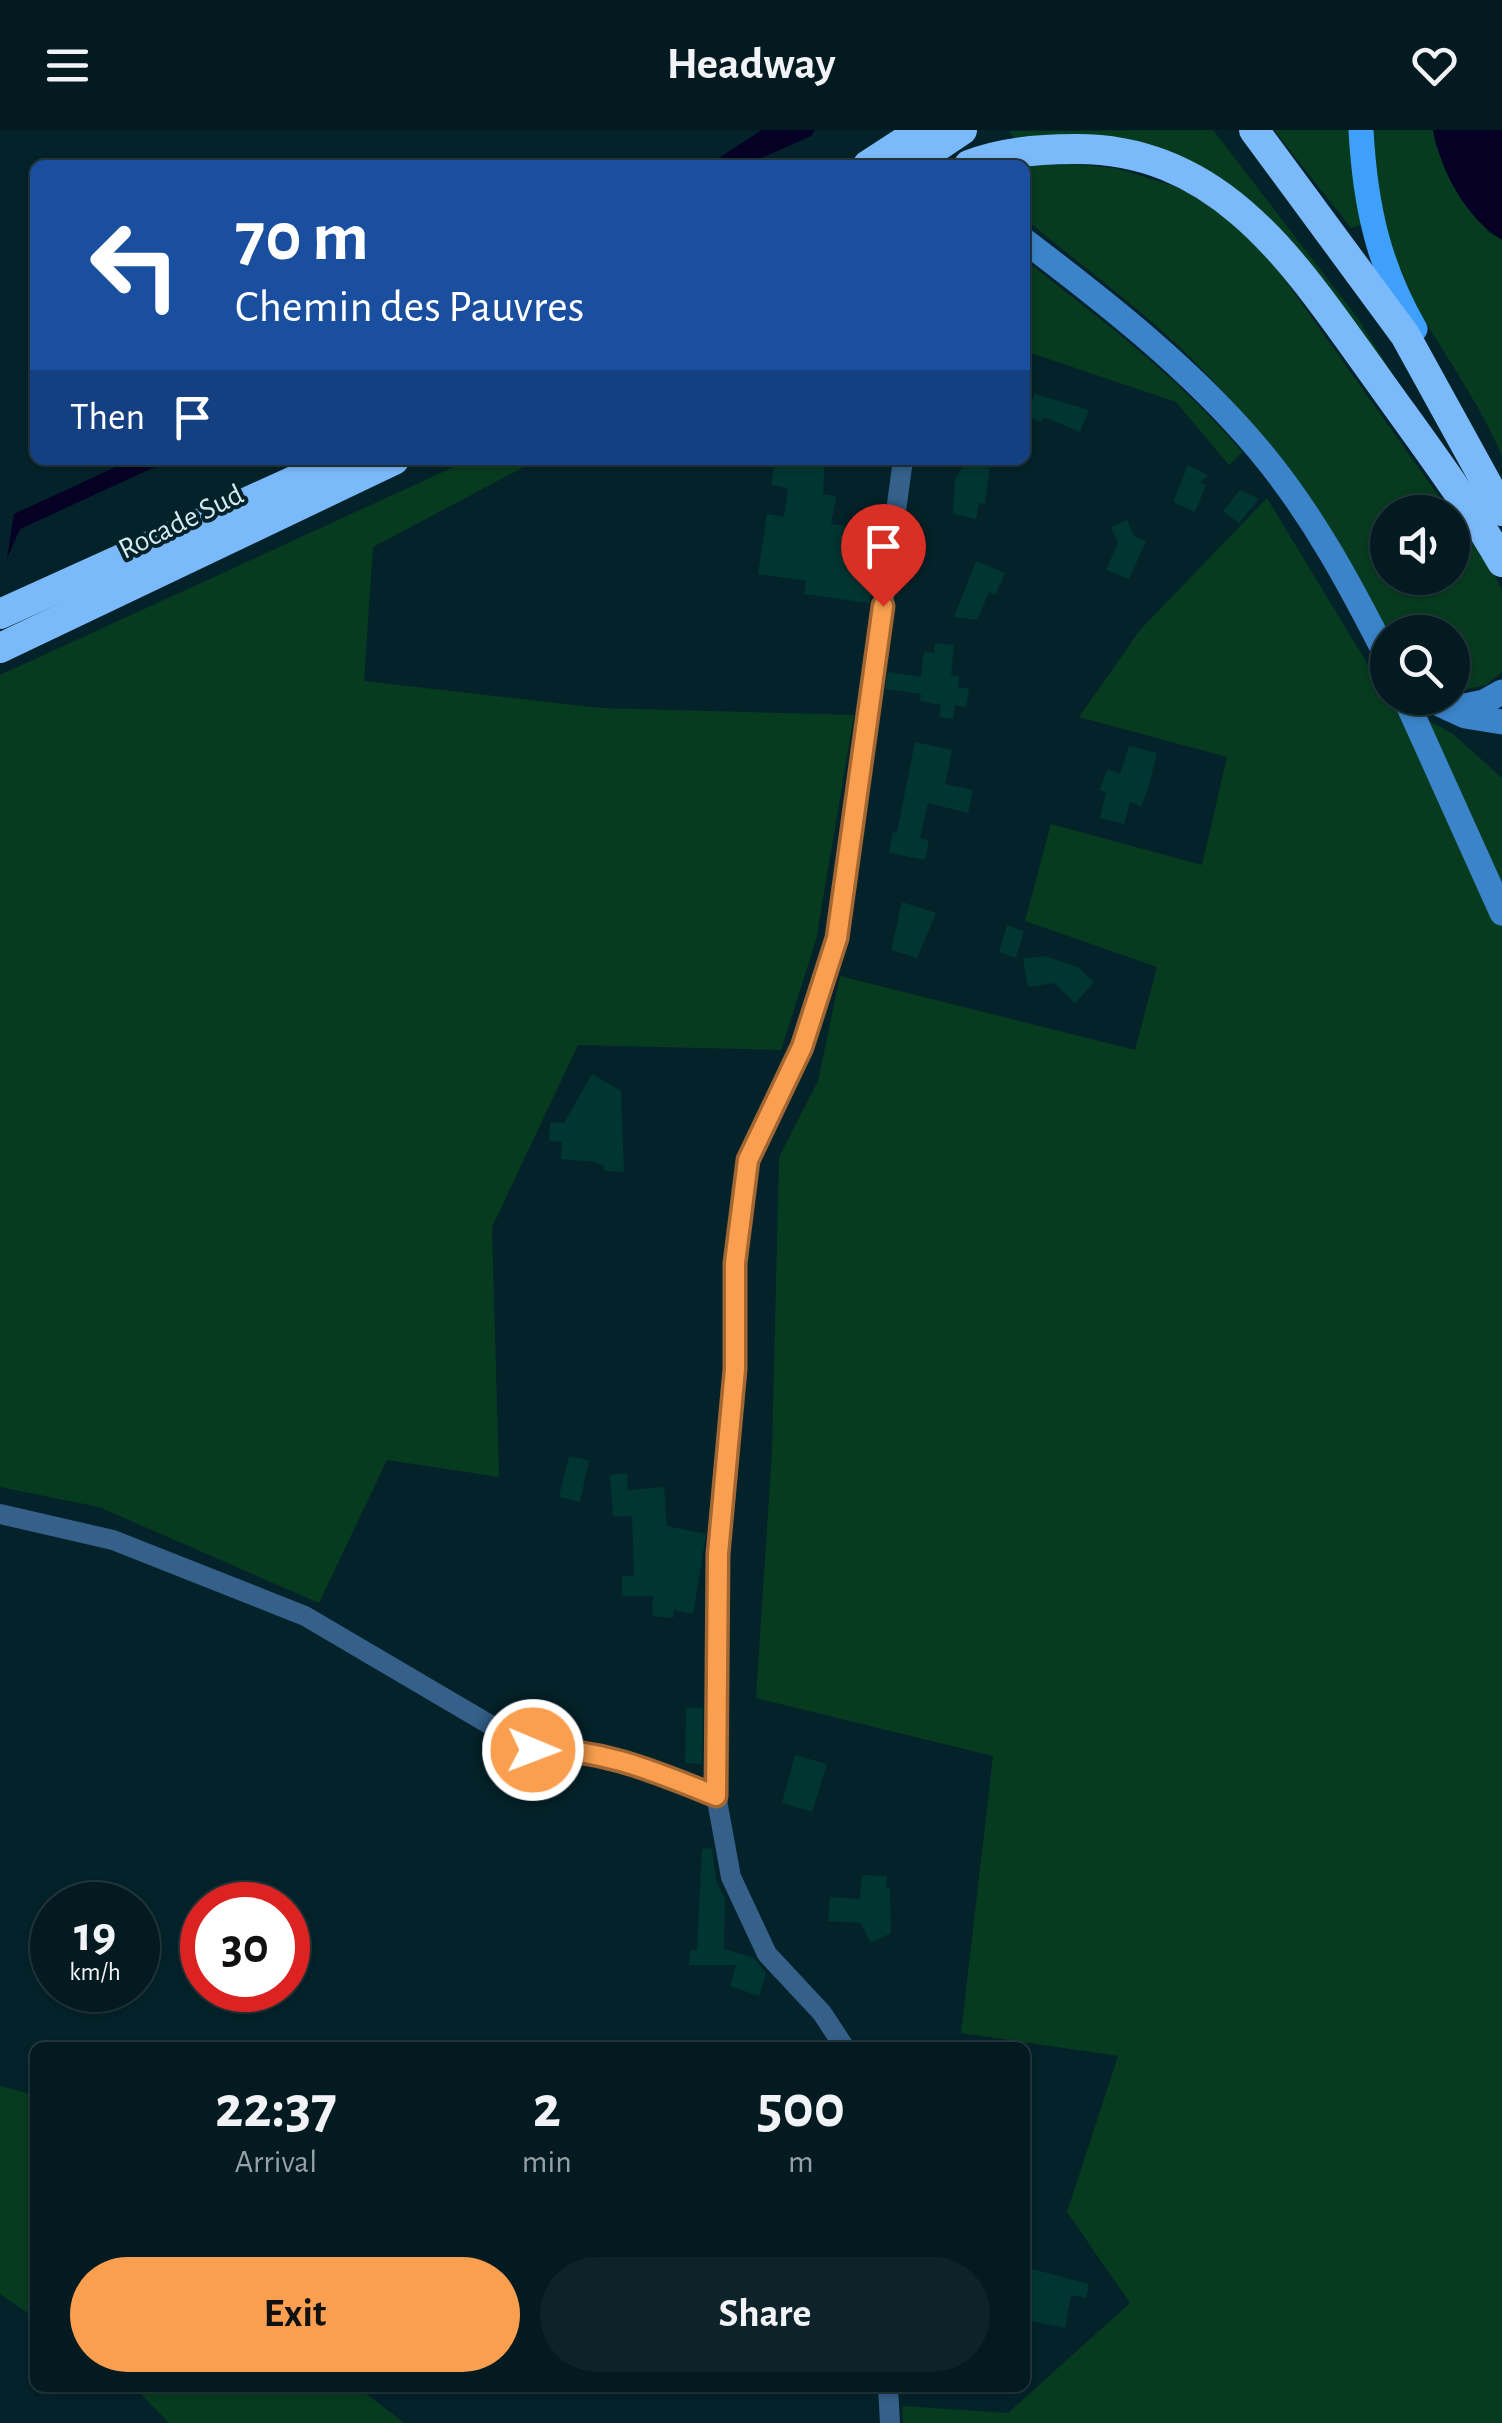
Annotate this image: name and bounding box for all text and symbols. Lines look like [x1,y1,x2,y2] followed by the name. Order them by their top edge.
[40,38,95,93] icon: menu
[1407,38,1462,93] icon: heart
[666,42,836,87] text: Headway
[70,200,200,330] icon: left
[235,203,369,273] text: 70 m
[235,285,585,330] text: Chemin des Pauvres
[165,390,220,445] icon: arrive
[70,399,145,437] text: Then
[114,479,248,565] street label: Rocade Sud
[1370,495,1470,715] map controls
[1370,495,1470,595] button: sound
[841,504,926,607] pin
[856,519,911,574] icon: arrive
[1370,615,1470,715] button: search
[481,1698,585,1802] position arrow
[180,1882,310,2012] speed limit sign: 30
[74,1910,116,1960] text: 19
[69,1960,121,1985] text: km/h
[215,2078,337,2138] text: 22:37
[533,2078,561,2138] text: 2
[757,2078,845,2138] text: 500
[235,2146,317,2178] text: Arrival
[522,2146,572,2178] text: min
[788,2146,814,2178] text: m
[70,2257,520,2372] button: Exit
[540,2257,990,2372] button: Share

